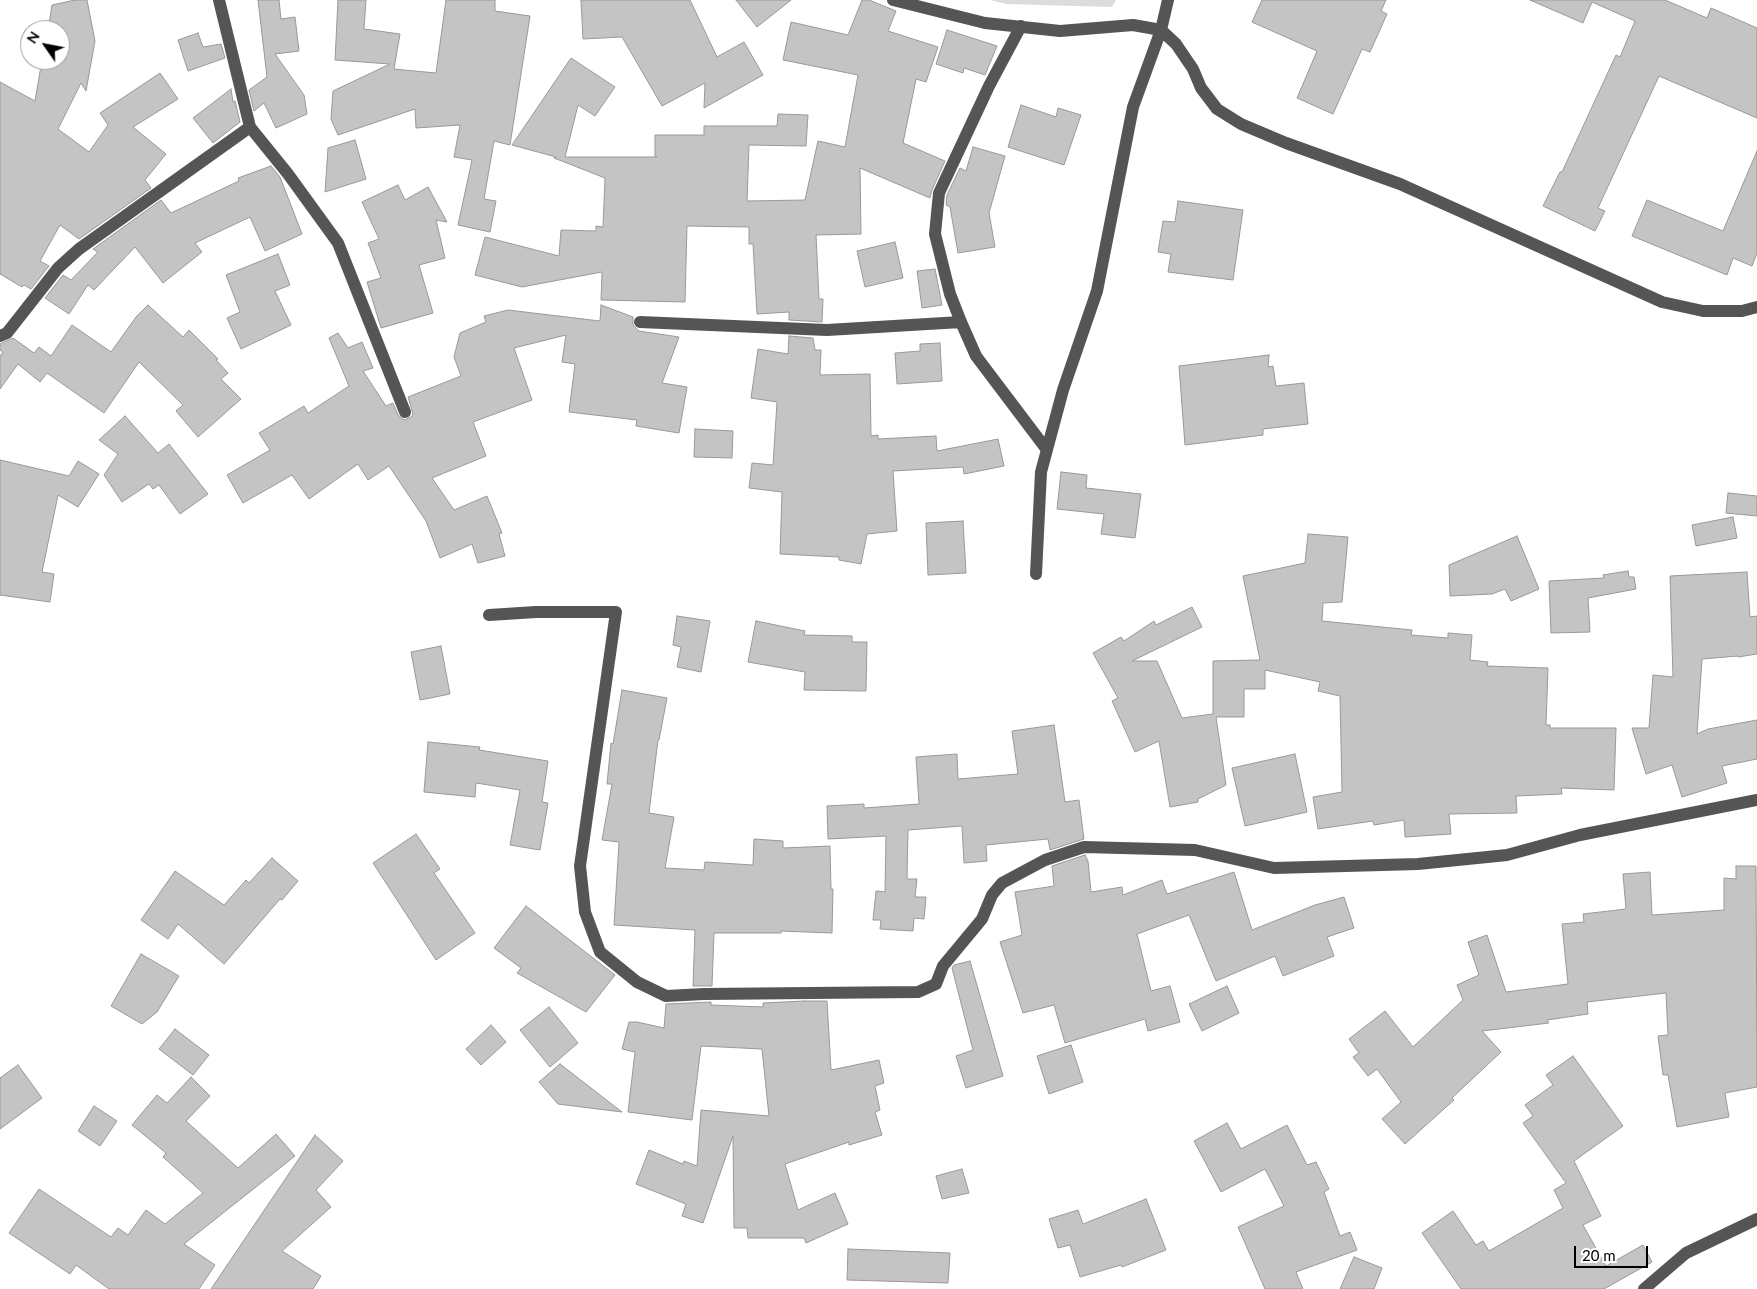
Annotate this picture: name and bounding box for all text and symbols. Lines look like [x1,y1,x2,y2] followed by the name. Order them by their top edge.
[20,20,70,70] north arrow
[23,28,43,46] text: N
[1577,1236,1651,1268] scale bar
[1582,1246,1616,1264] text: 20 m

